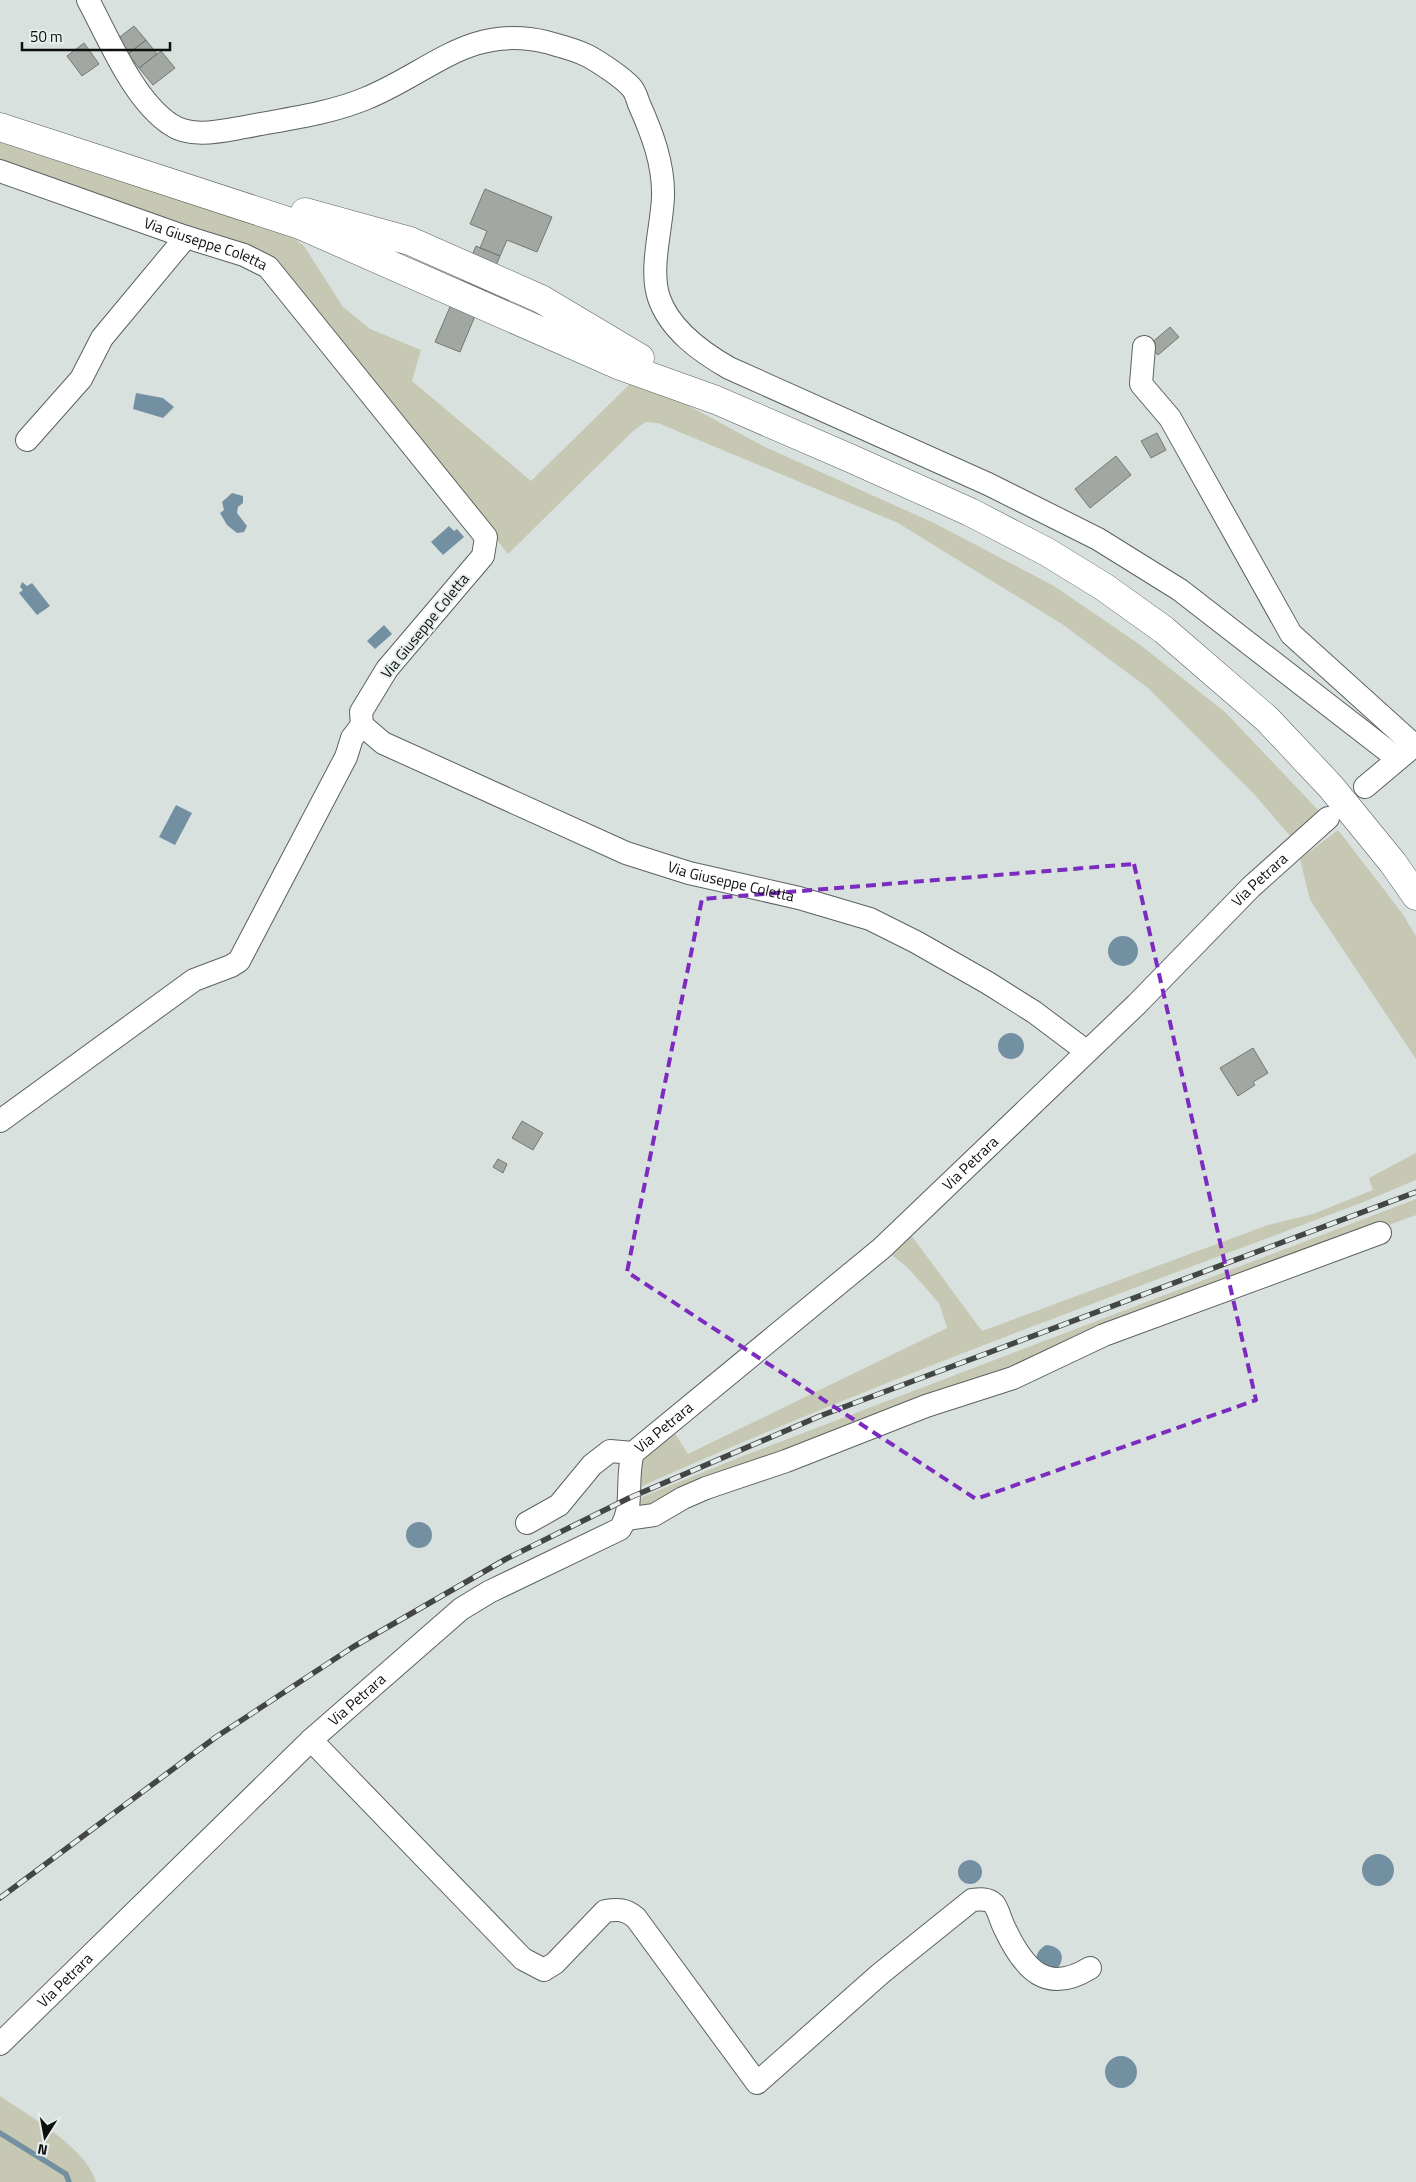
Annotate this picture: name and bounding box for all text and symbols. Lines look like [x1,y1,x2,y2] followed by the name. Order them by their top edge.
[22,20,170,52] scale bar
[30,25,63,48] text: 50 m
[141,211,272,276] street label: Via Giuseppe Coletta
[375,568,475,683] street label: Via Giuseppe Coletta
[1226,847,1293,912] street label: Via Petrara
[665,855,797,908] street label: Via Giuseppe Coletta
[937,1130,1004,1196] street label: Via Petrara
[629,1396,698,1458] street label: Via Petrara
[323,1667,391,1731] street label: Via Petrara
[32,1947,98,2013] street label: Via Petrara
[20,2112,70,2162] north arrow
[36,2139,49,2161] text: N

